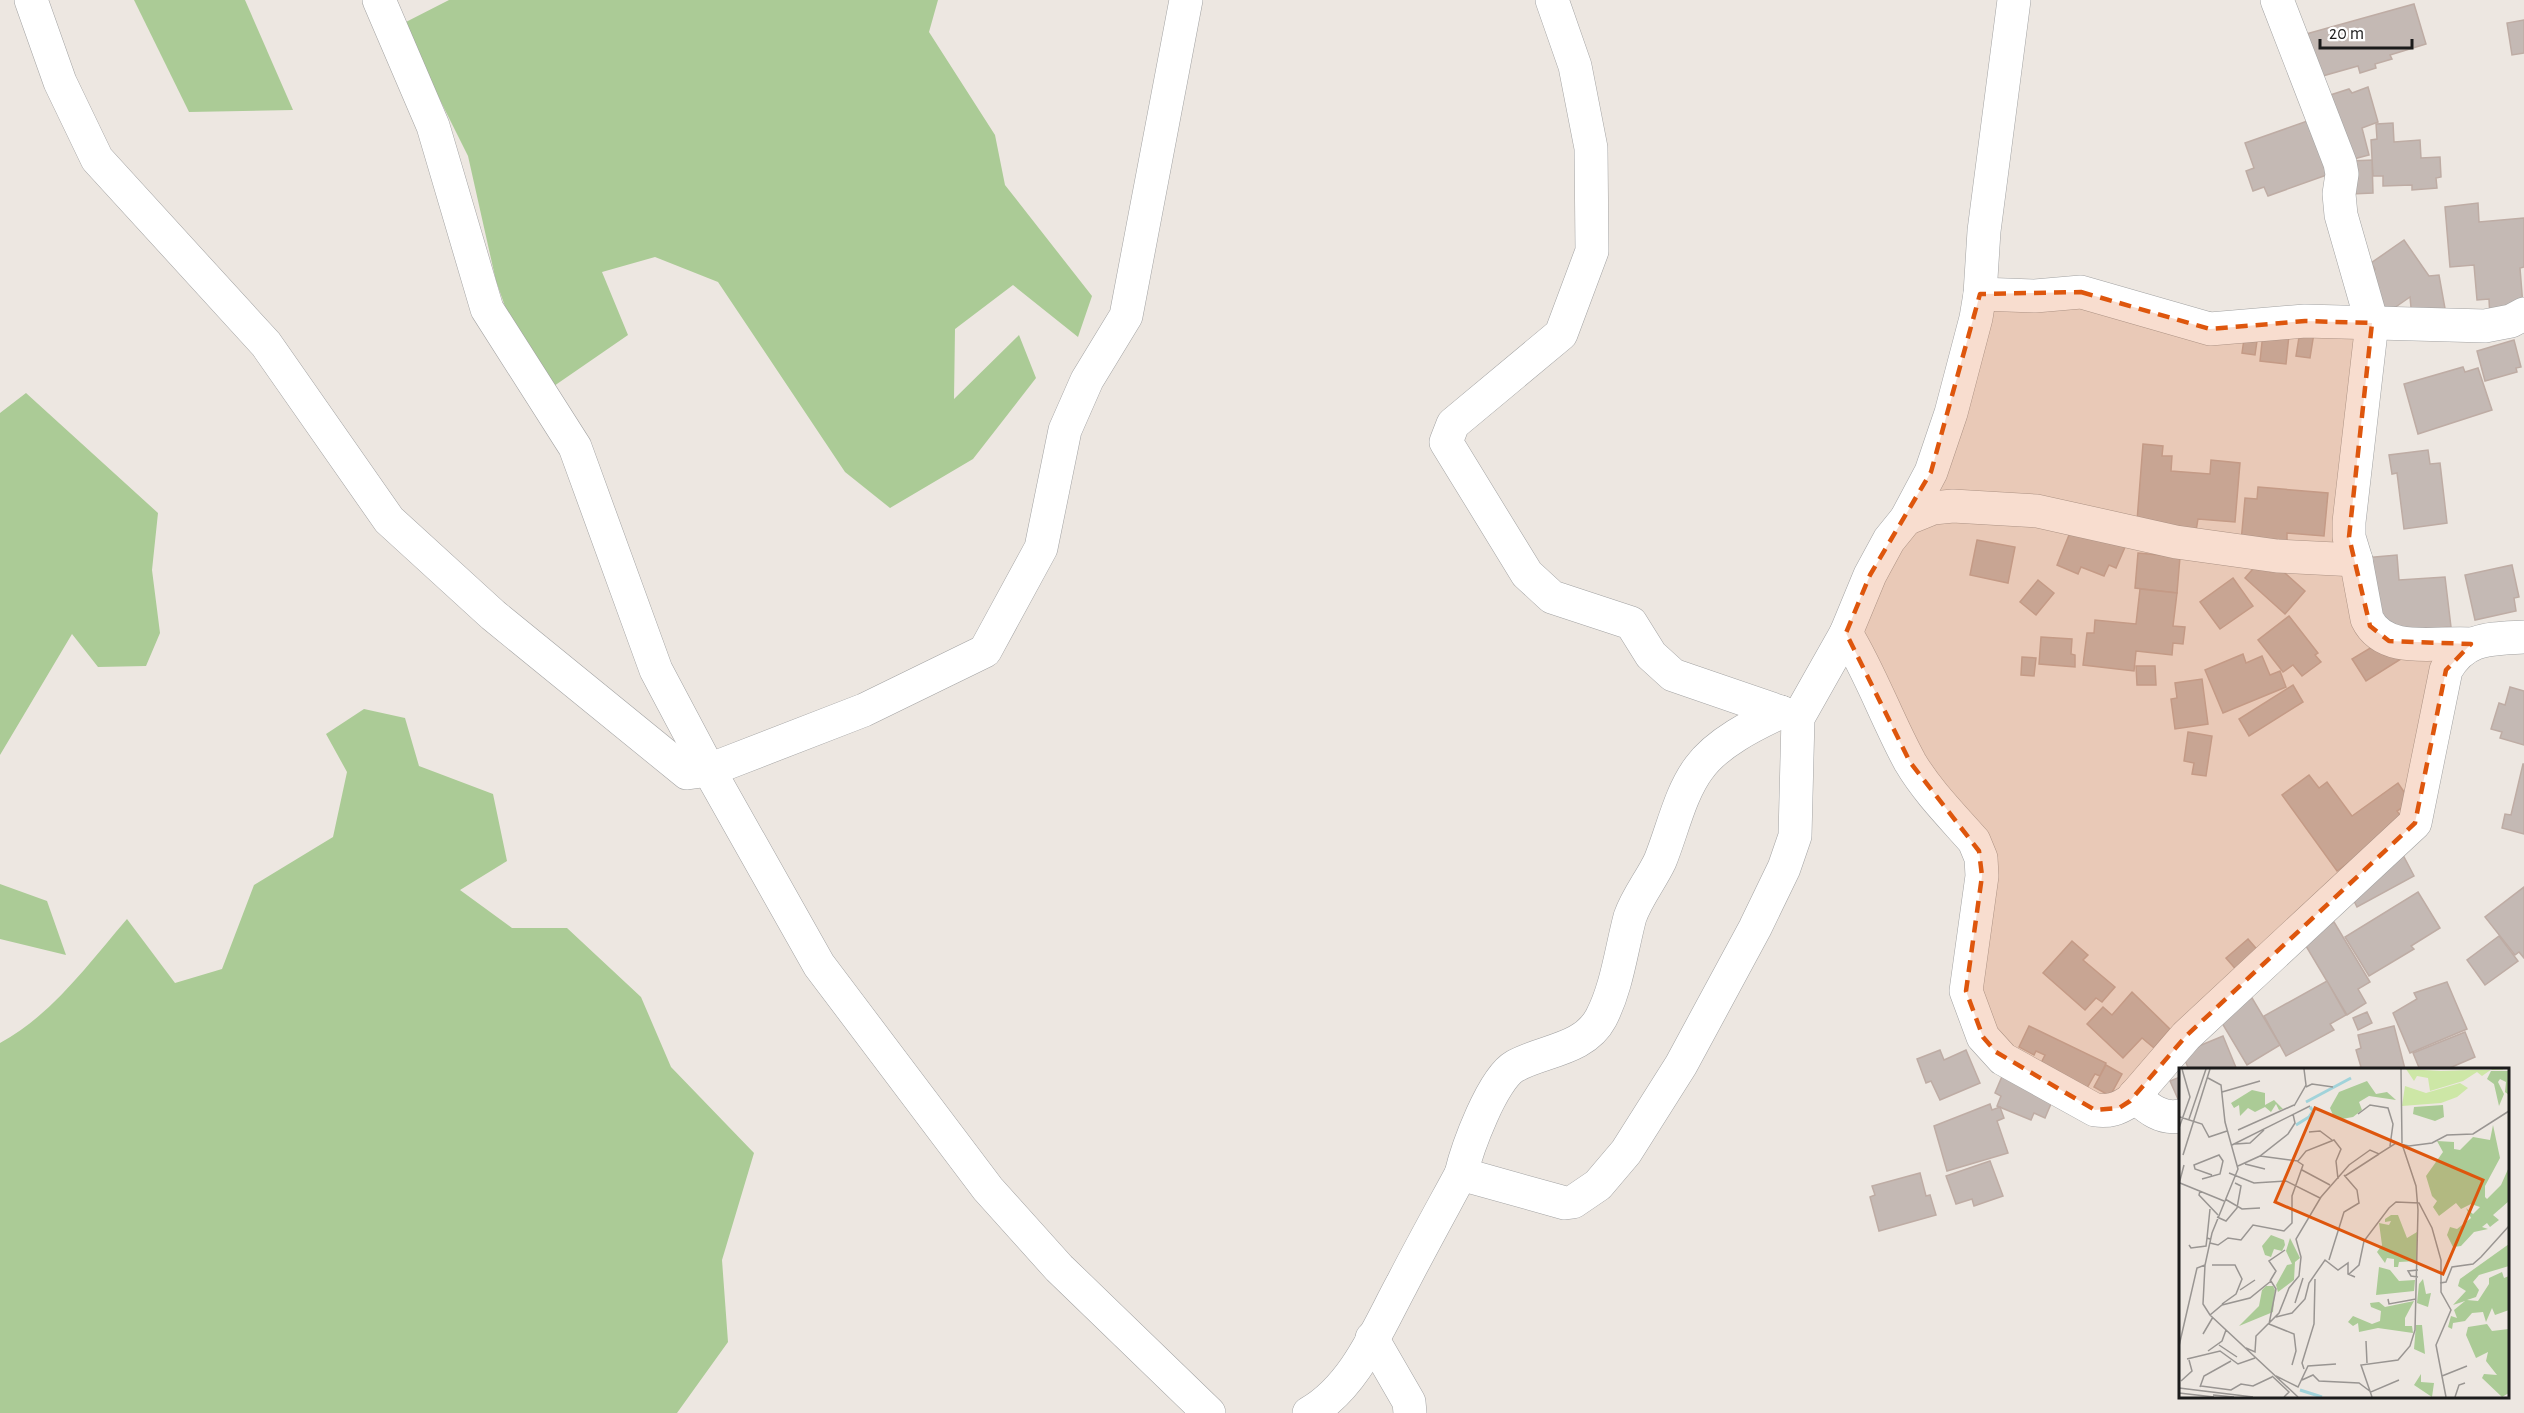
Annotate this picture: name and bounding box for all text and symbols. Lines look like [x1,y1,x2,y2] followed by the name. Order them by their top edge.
[2320,12,2412,50] scale bar
[2329,25,2364,43] text: 20 m
[2179,1068,2509,1398] inset map

